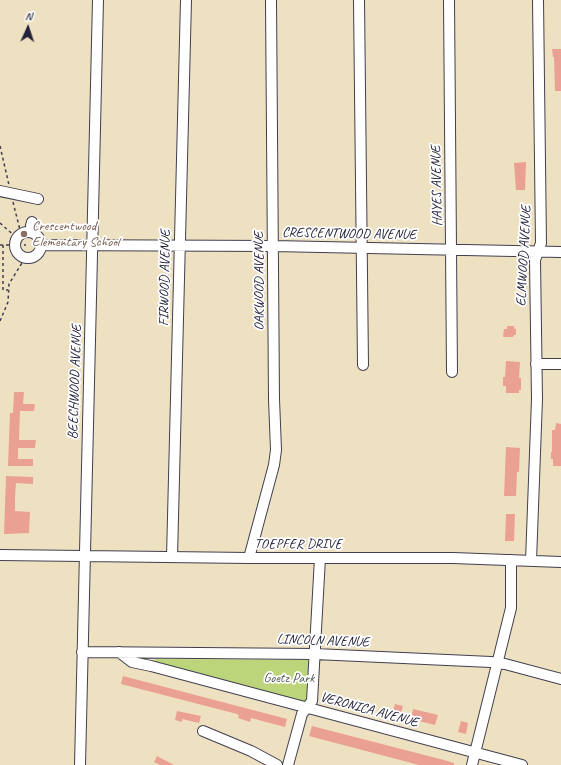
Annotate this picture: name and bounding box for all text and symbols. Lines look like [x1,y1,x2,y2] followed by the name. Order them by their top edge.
[8,8,48,48] north arrow
[25,9,32,23] text: N
[428,145,446,227] street label: HAYES AVENUE
[513,205,535,307] street label: ELMWOOD AVENUE
[32,218,119,250] place label: Crescentwood Elementary School
[282,224,416,244] street label: CRESCENTWOOD AVENUE
[19,229,29,239] marker: Crescentwood Elementary School
[156,230,174,326] street label: FIRWOOD AVENUE
[251,231,267,331] street label: OAKWOOD AVENUE
[65,324,85,440] street label: BEECHWOOD AVENUE
[254,536,342,552] street label: TOEPFER DRIVE
[277,631,369,651] street label: LINCOLN AVENUE
[264,670,314,686] park label: Goetz Park
[318,689,420,731] street label: VERONICA AVENUE

